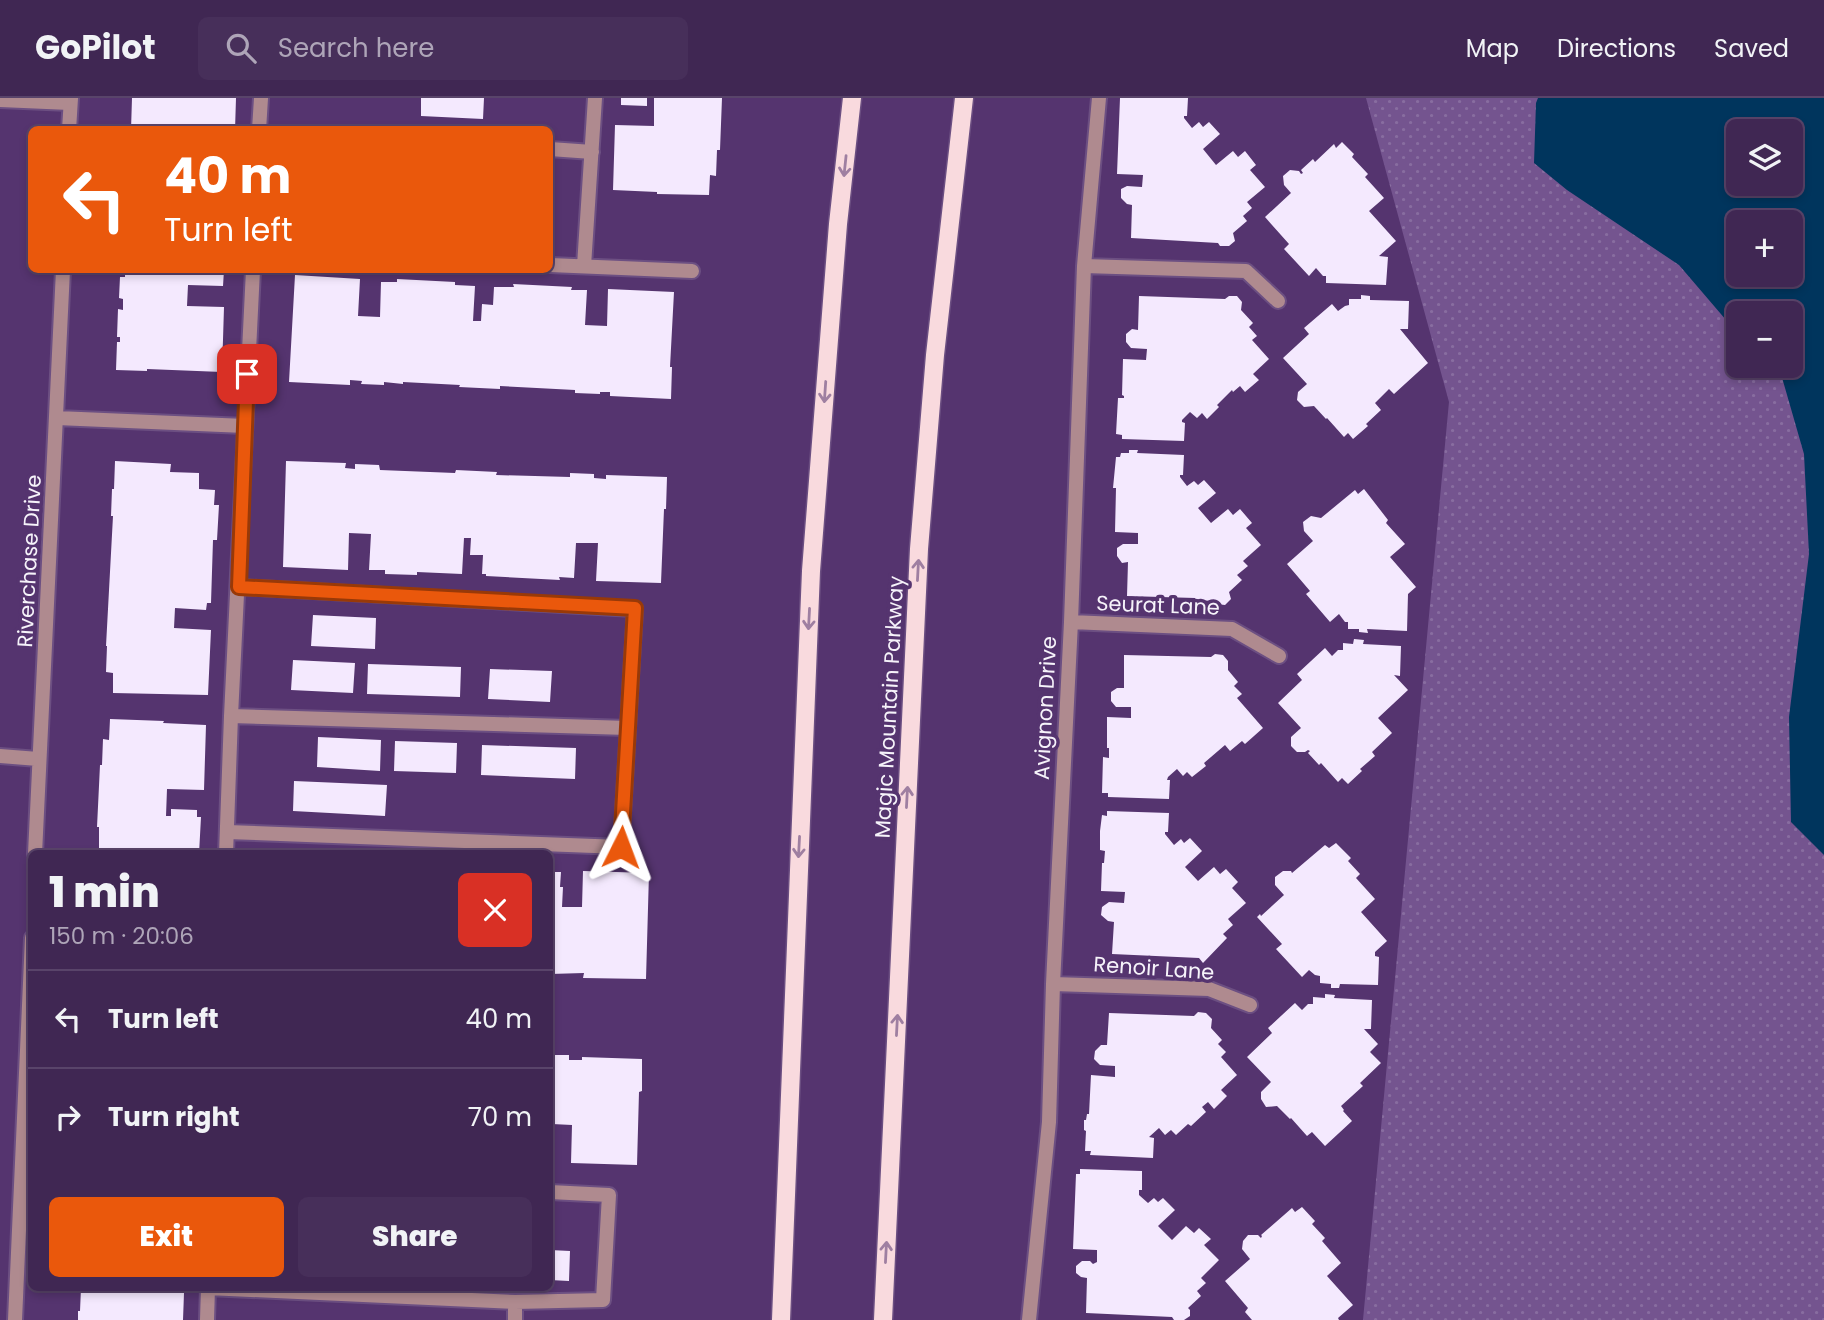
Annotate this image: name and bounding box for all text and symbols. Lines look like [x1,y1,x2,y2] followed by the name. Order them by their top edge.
[198,17,688,80] search box
[35,24,156,71] text: GoPilot
[222,29,260,67] icon: search
[278,30,434,66] text: Search here
[1466,32,1519,65] text: Map
[1557,32,1676,65] text: Directions
[1714,32,1789,65] text: Saved
[1726,119,1803,378] map controls
[1726,119,1803,196] button: layers
[164,142,291,210] text: 40 m
[49,154,140,245] icon: left
[838,154,851,177] one-way arrow
[164,207,293,252] text: Turn left
[1726,210,1803,287] button: +
[1726,301,1803,378] button: −
[217,344,277,404] pin
[228,355,266,393] icon: arrive
[818,381,831,403] one-way arrow
[10,474,48,648] street label: Riverchase Drive
[911,559,924,582] one-way arrow
[868,575,910,839] street label: Magic Mountain Parkway
[1096,588,1220,622] street label: Seurat Lane
[802,608,815,631] one-way arrow
[1027,635,1063,781] street label: Avignon Drive
[901,786,914,809] one-way arrow
[584,810,658,884] position arrow
[792,835,805,857] one-way arrow
[49,863,160,922] text: 1 min
[458,873,532,947] button: close
[49,920,194,952] text: 150 m · 20:06
[1093,949,1215,987] street label: Renoir Lane
[49,1000,87,1038] icon: left
[108,1001,219,1037] text: Turn left
[466,1001,532,1037] text: 40 m
[890,1013,903,1036] one-way arrow
[49,1098,87,1136] icon: right
[108,1099,240,1135] text: Turn right
[468,1099,532,1135] text: 70 m
[49,1197,284,1277] button: Exit
[298,1197,532,1277] button: Share
[880,1241,893,1264] one-way arrow

